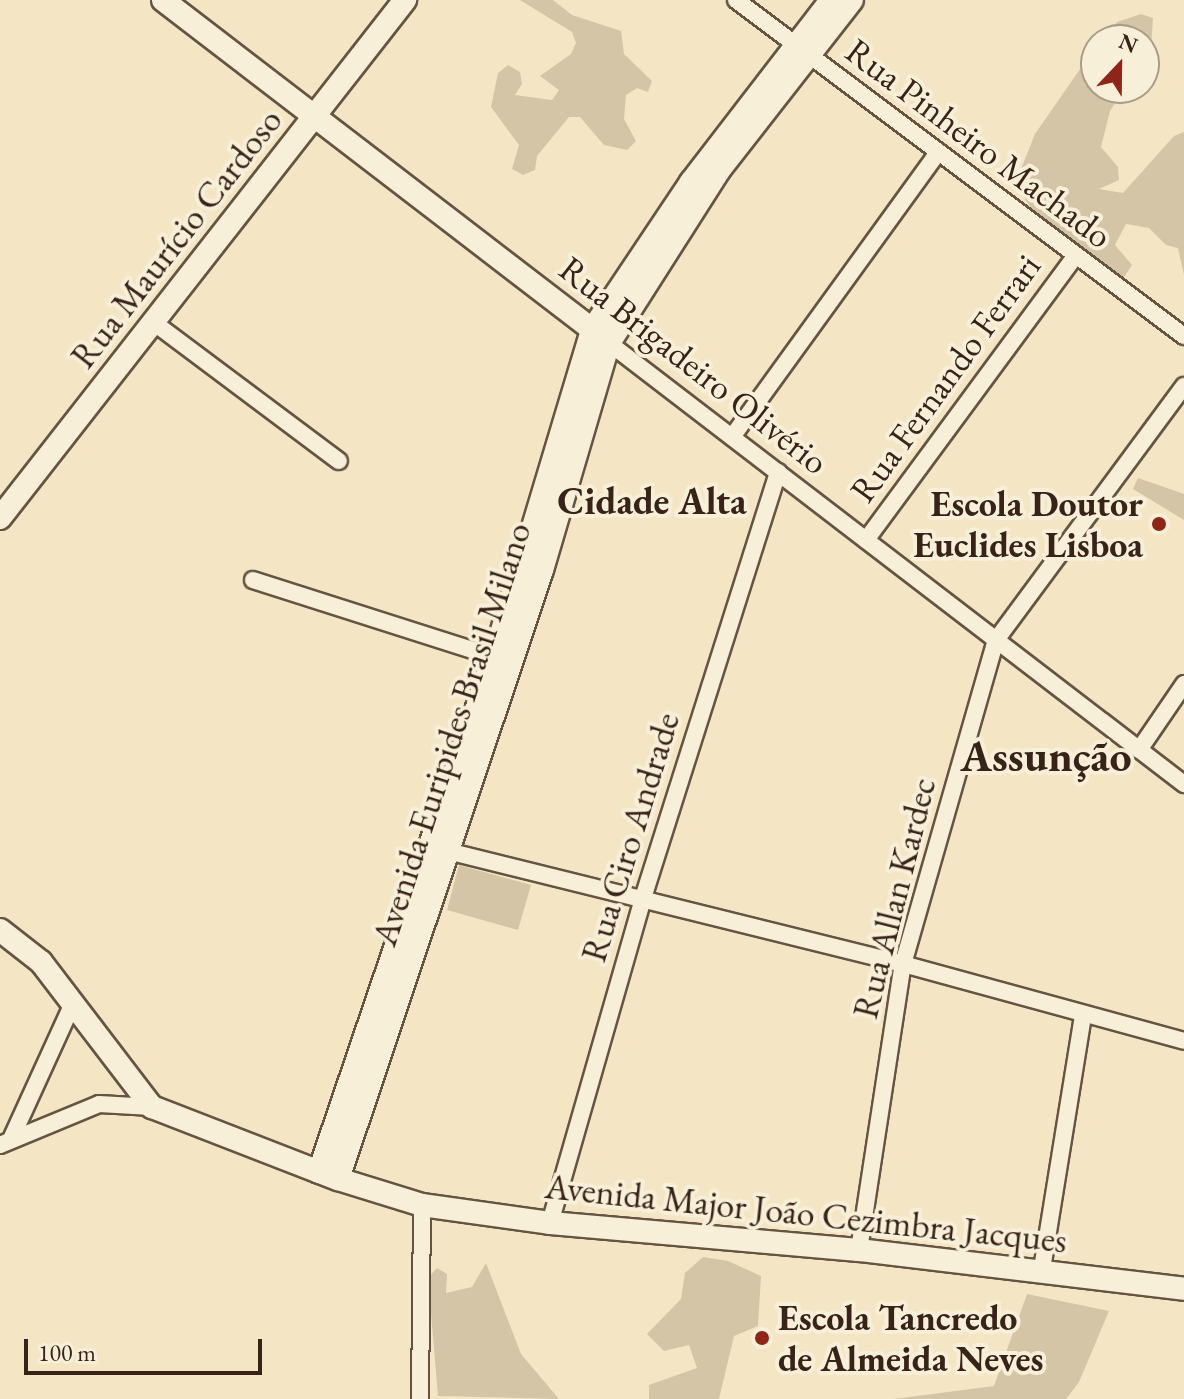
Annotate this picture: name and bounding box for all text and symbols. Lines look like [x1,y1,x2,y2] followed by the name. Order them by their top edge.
[1080,24,1160,104] north arrow
[1115,26,1142,60] text: N
[837,29,1121,257] street label: Rua Pinheiro Machado
[61,99,291,377] street label: Rua Maurício Cardoso
[841,246,1049,510] street label: Rua Fernando Ferrari
[551,247,837,483] street label: Rua Brigadeiro Olivério
[557,478,747,524] district label: Cidade Alta
[913,481,1143,566] place label: Escola Doutor Euclides Lisboa
[1150,515,1168,533] marker: Escola Doutor Euclides Lisboa
[362,517,540,951] street label: Avenida Euripides Brasil Milano
[572,707,688,967] street label: Rua Ciro Andrade
[960,730,1132,782] district label: Assunção
[843,773,945,1023] street label: Rua Allan Kardec
[543,1164,1069,1262] street label: Avenida Major João Cezimbra Jacques
[778,1295,1043,1380] place label: Escola Tancredo de Almeida Neves
[28,1323,266,1373] scale bar
[753,1329,771,1347] marker: Escola Tancredo de Almeida Neves
[38,1337,96,1368] text: 100 m

